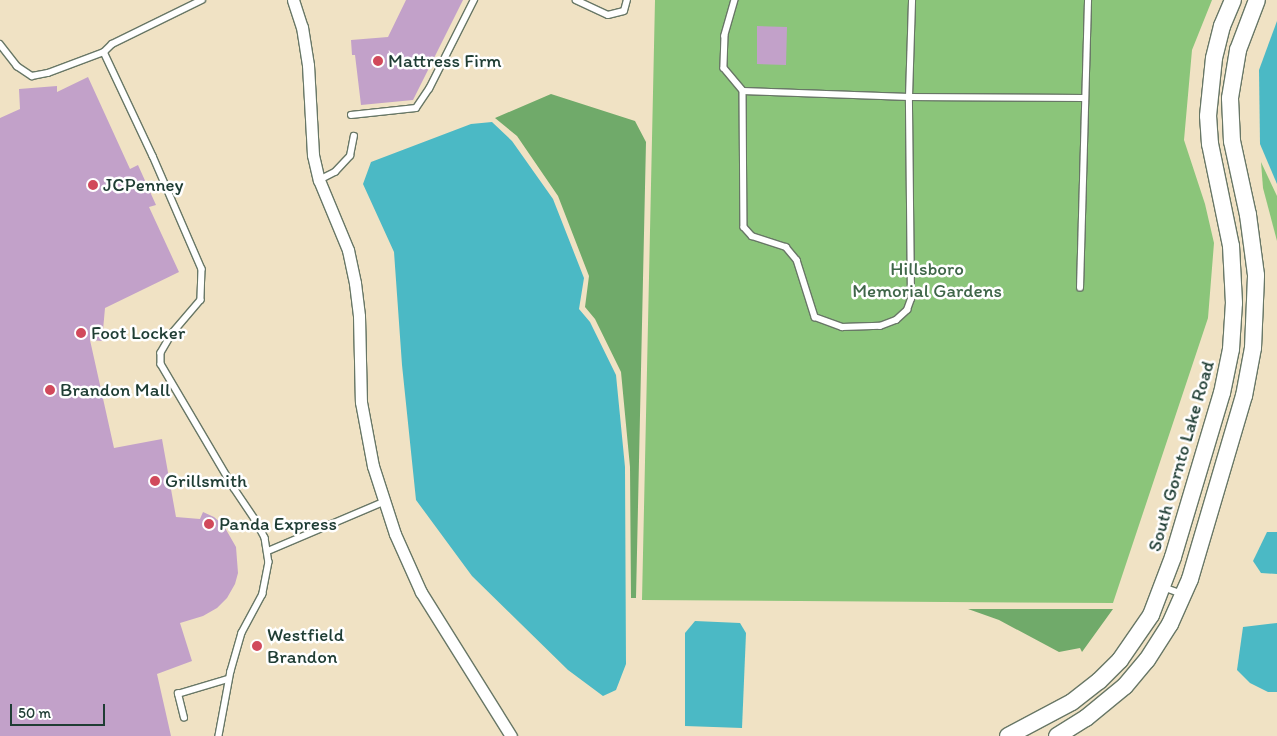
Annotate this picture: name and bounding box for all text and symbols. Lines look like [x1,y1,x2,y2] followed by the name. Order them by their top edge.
[388,50,502,72] place label: Mattress Firm
[372,55,384,67] marker: Mattress Firm
[103,174,184,196] place label: JCPenney
[87,179,99,191] marker: JCPenney
[852,258,1002,302] park label: Hillsboro Memorial Gardens
[91,322,185,344] place label: Foot Locker
[75,327,87,339] marker: Foot Locker
[1143,358,1219,554] street label: South Gornto Lake Road
[60,379,170,401] place label: Brandon Mall
[44,384,56,396] marker: Brandon Mall
[165,470,247,492] place label: Grillsmith
[149,475,161,487] marker: Grillsmith
[219,513,336,535] place label: Panda Express
[203,518,215,530] marker: Panda Express
[267,624,344,668] place label: Westfield Brandon
[251,640,263,652] marker: Westfield Brandon
[12,694,108,726] scale bar
[18,704,51,722] text: 50 m

